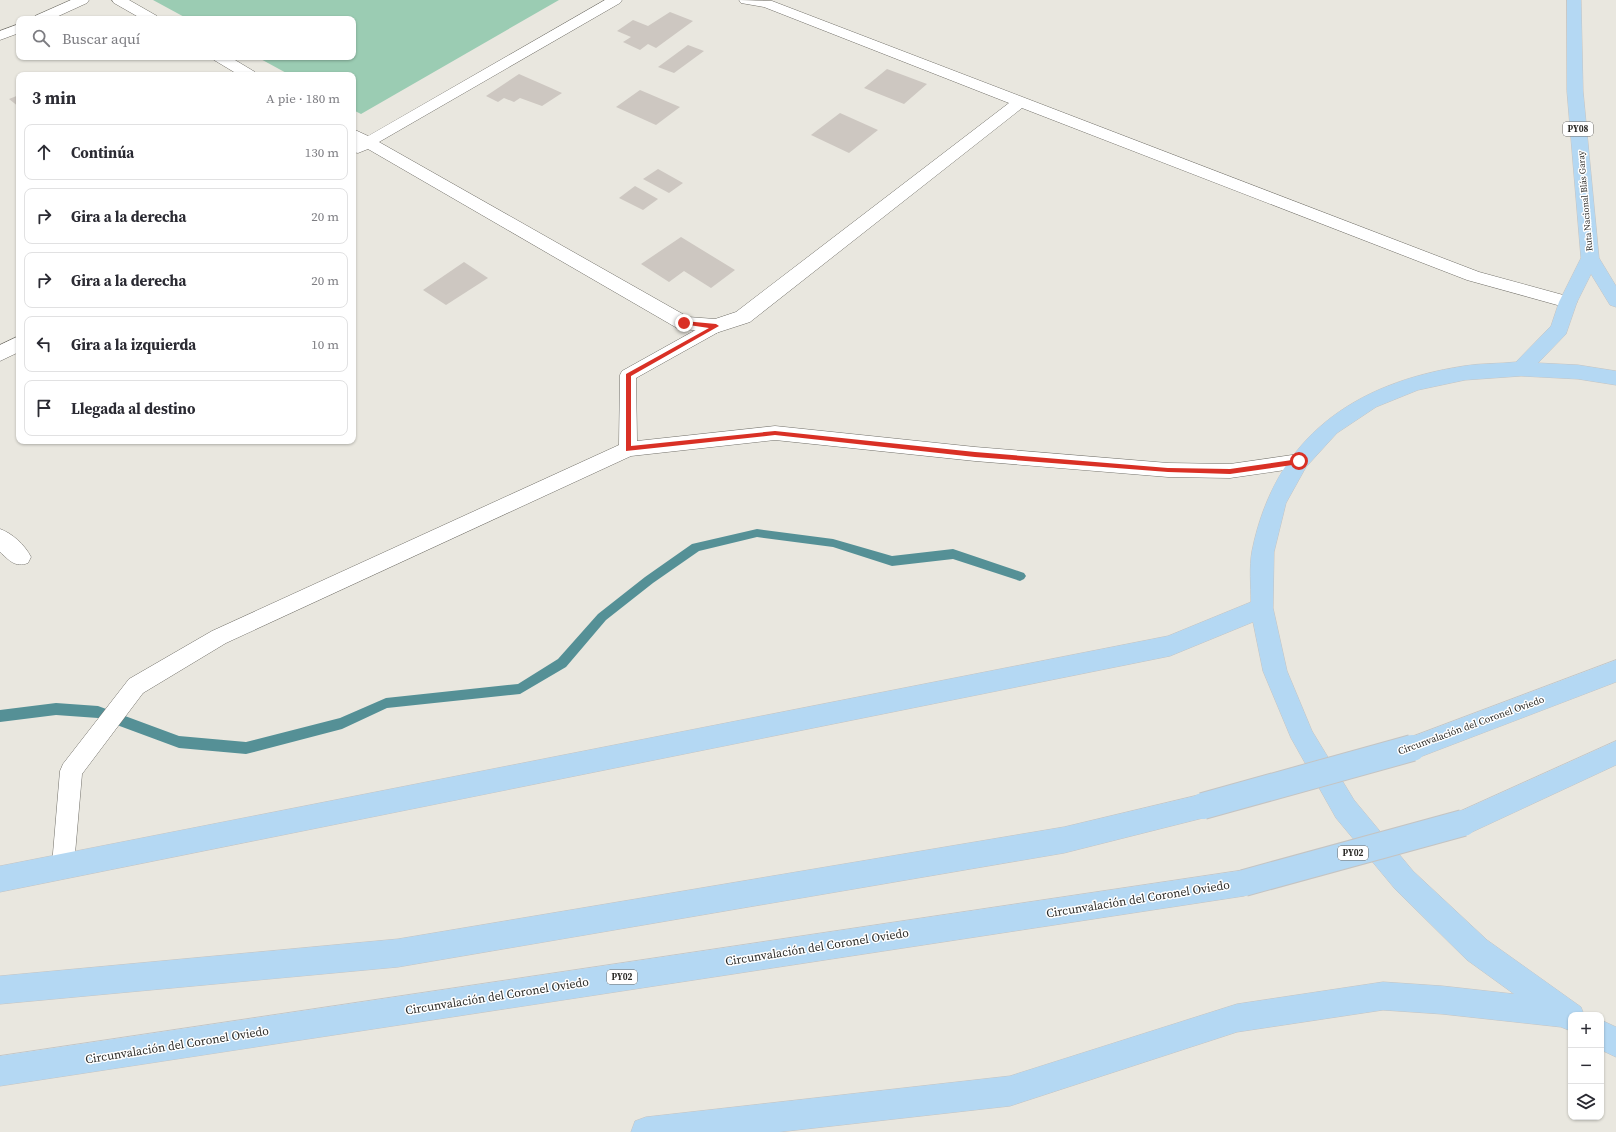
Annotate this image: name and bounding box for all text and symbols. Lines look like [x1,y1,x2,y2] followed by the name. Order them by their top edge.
[16,16,356,60] search box
[30,27,52,49] icon: search
[62,28,140,49] text: Buscar aquí
[32,86,76,110] text: 3 min
[266,90,340,107] text: A pie · 180 m
[1563,122,1593,136] road number: PY08
[33,141,55,163] icon: ahead
[71,142,134,163] text: Continúa
[305,144,339,161] text: 130 m
[1575,150,1595,252] street label: Ruta Nacional Blás Garay
[33,205,55,227] icon: right
[71,206,186,227] text: Gira a la derecha
[311,208,339,225] text: 20 m
[33,269,55,291] icon: right
[71,270,186,291] text: Gira a la derecha
[311,272,339,289] text: 20 m
[675,314,693,332] route end
[33,333,55,355] icon: left
[71,334,196,355] text: Gira a la izquierda
[311,336,339,353] text: 10 m
[33,397,55,419] icon: arrive
[71,398,196,419] text: Llegada al destino
[1290,452,1308,470] route start
[1396,692,1546,758] street label: Circunvalación del Coronel Oviedo
[1338,846,1368,860] road number: PY02
[1045,877,1231,921] street label: Circunvalación del Coronel Oviedo
[724,925,910,969] street label: Circunvalación del Coronel Oviedo
[607,970,637,984] road number: PY02
[404,974,590,1018] street label: Circunvalación del Coronel Oviedo
[1568,1012,1604,1120] map controls
[1568,1012,1604,1048] button: +
[84,1023,270,1067] street label: Circunvalación del Coronel Oviedo
[1568,1048,1604,1084] button: −
[1568,1084,1604,1120] button: layers

